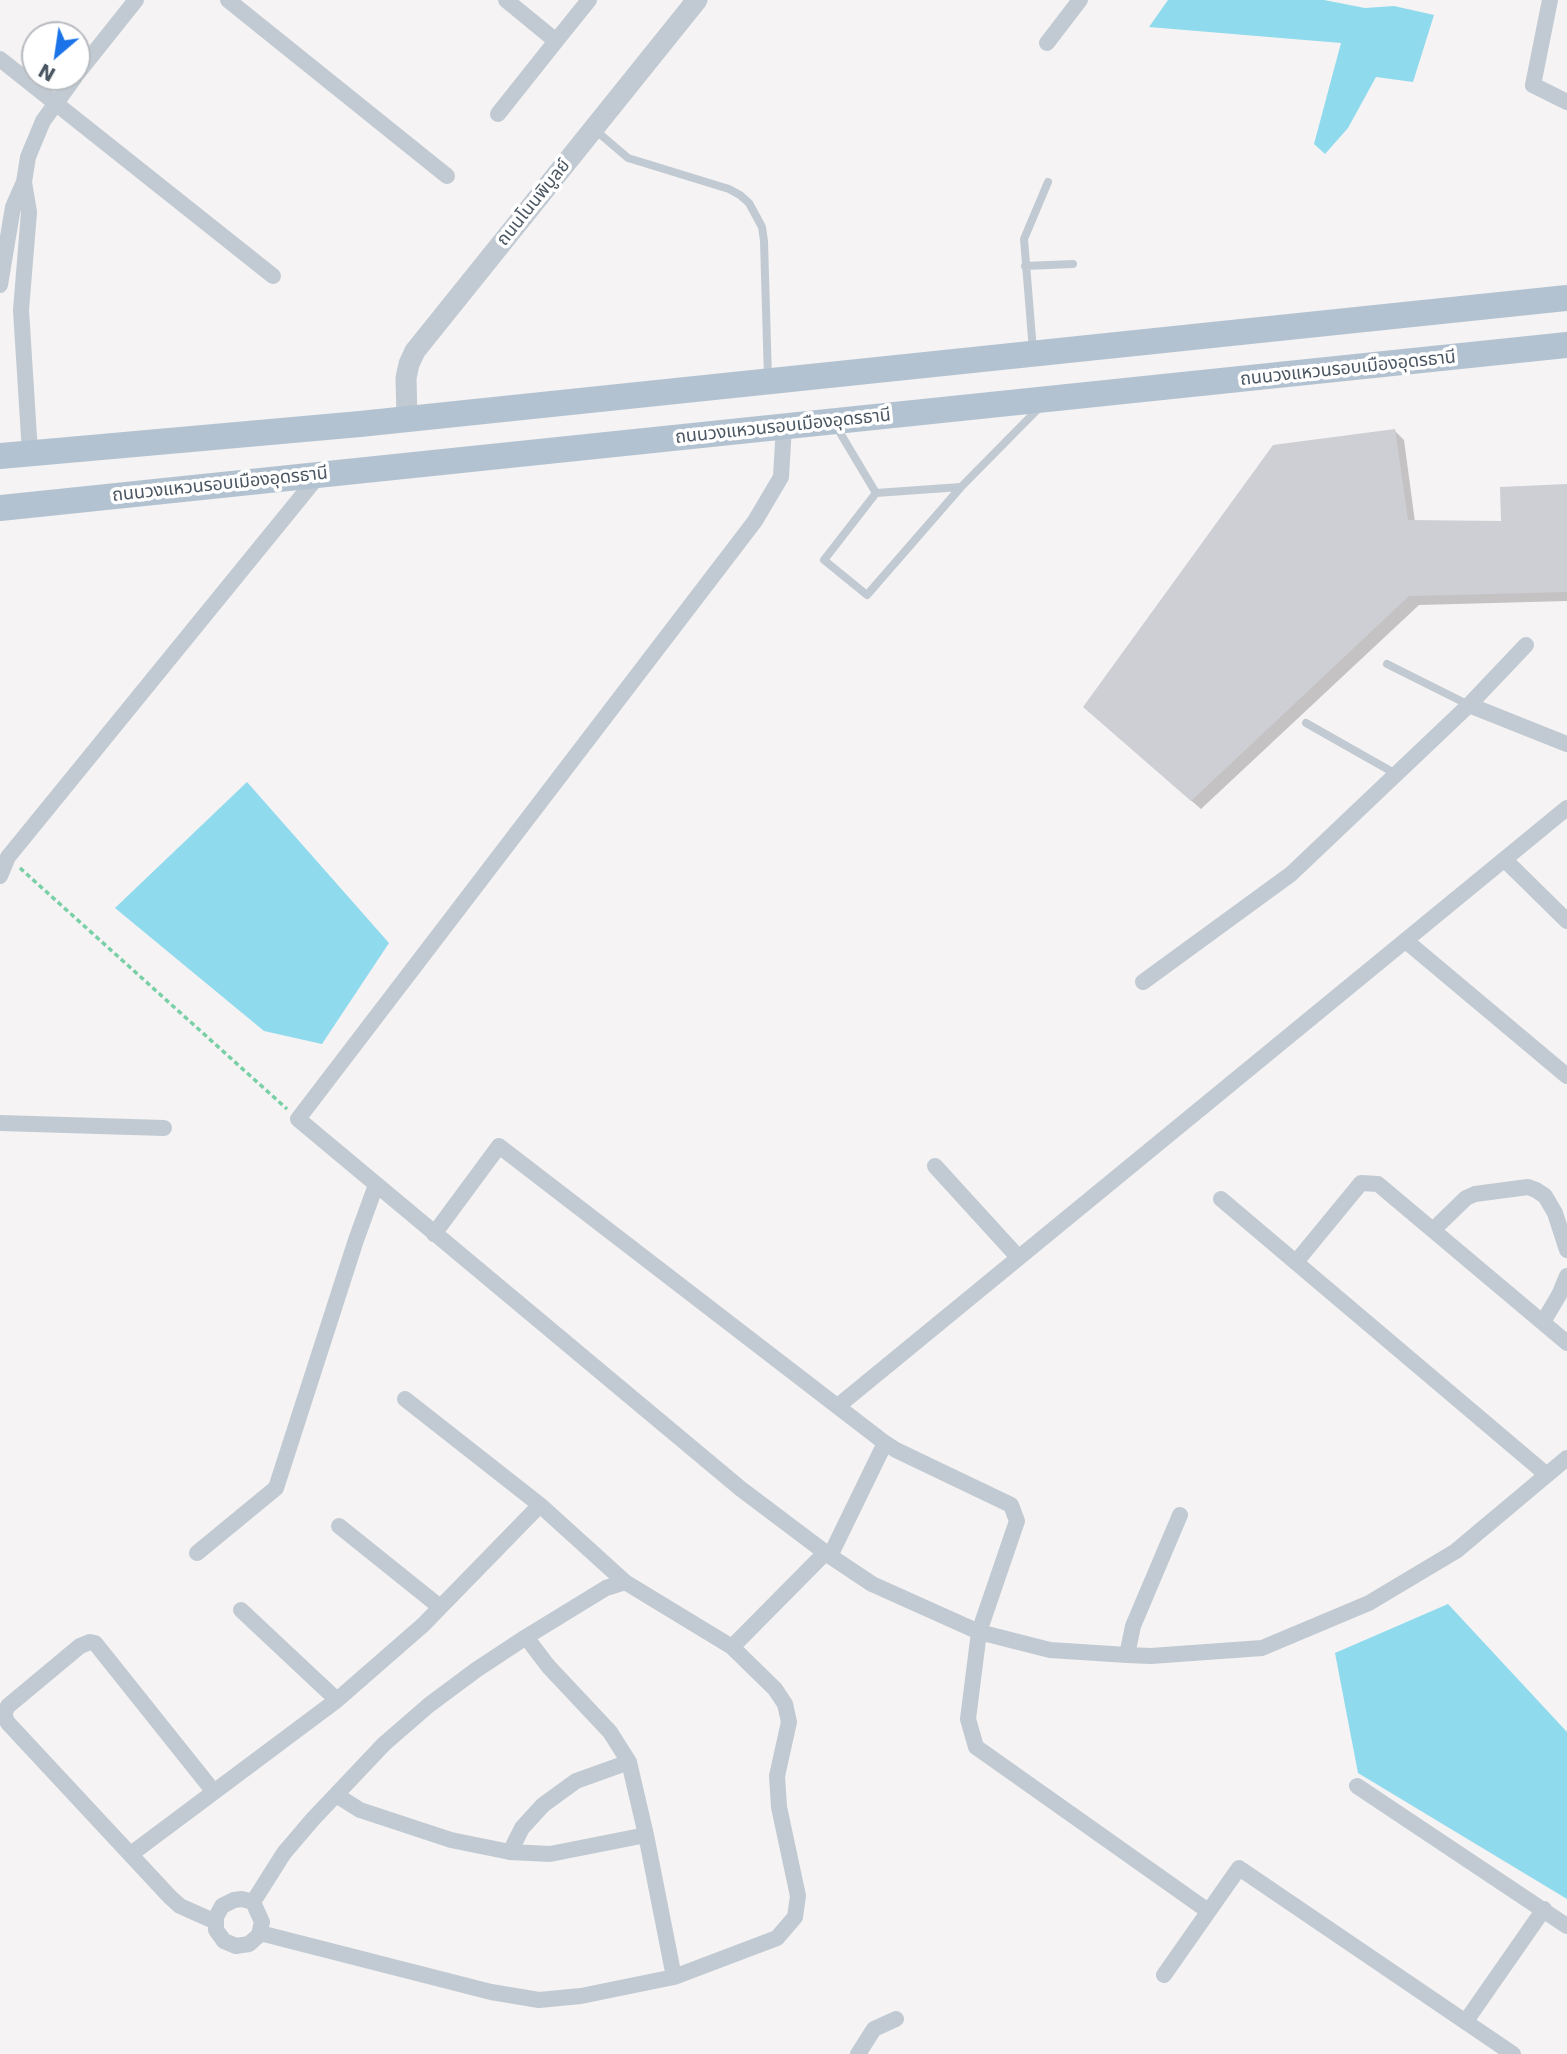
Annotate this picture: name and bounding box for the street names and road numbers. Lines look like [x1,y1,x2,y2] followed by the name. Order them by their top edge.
[493,155,575,251] street label: ถนนโนนพิบูลย์
[1239,347,1457,391] street label: ถนนวงแหวนรอบเมืองอุดรธานี
[674,405,892,449] street label: ถนนวงแหวนรอบเมืองอุดรธานี
[111,463,329,507] street label: ถนนวงแหวนรอบเมืองอุดรธานี

